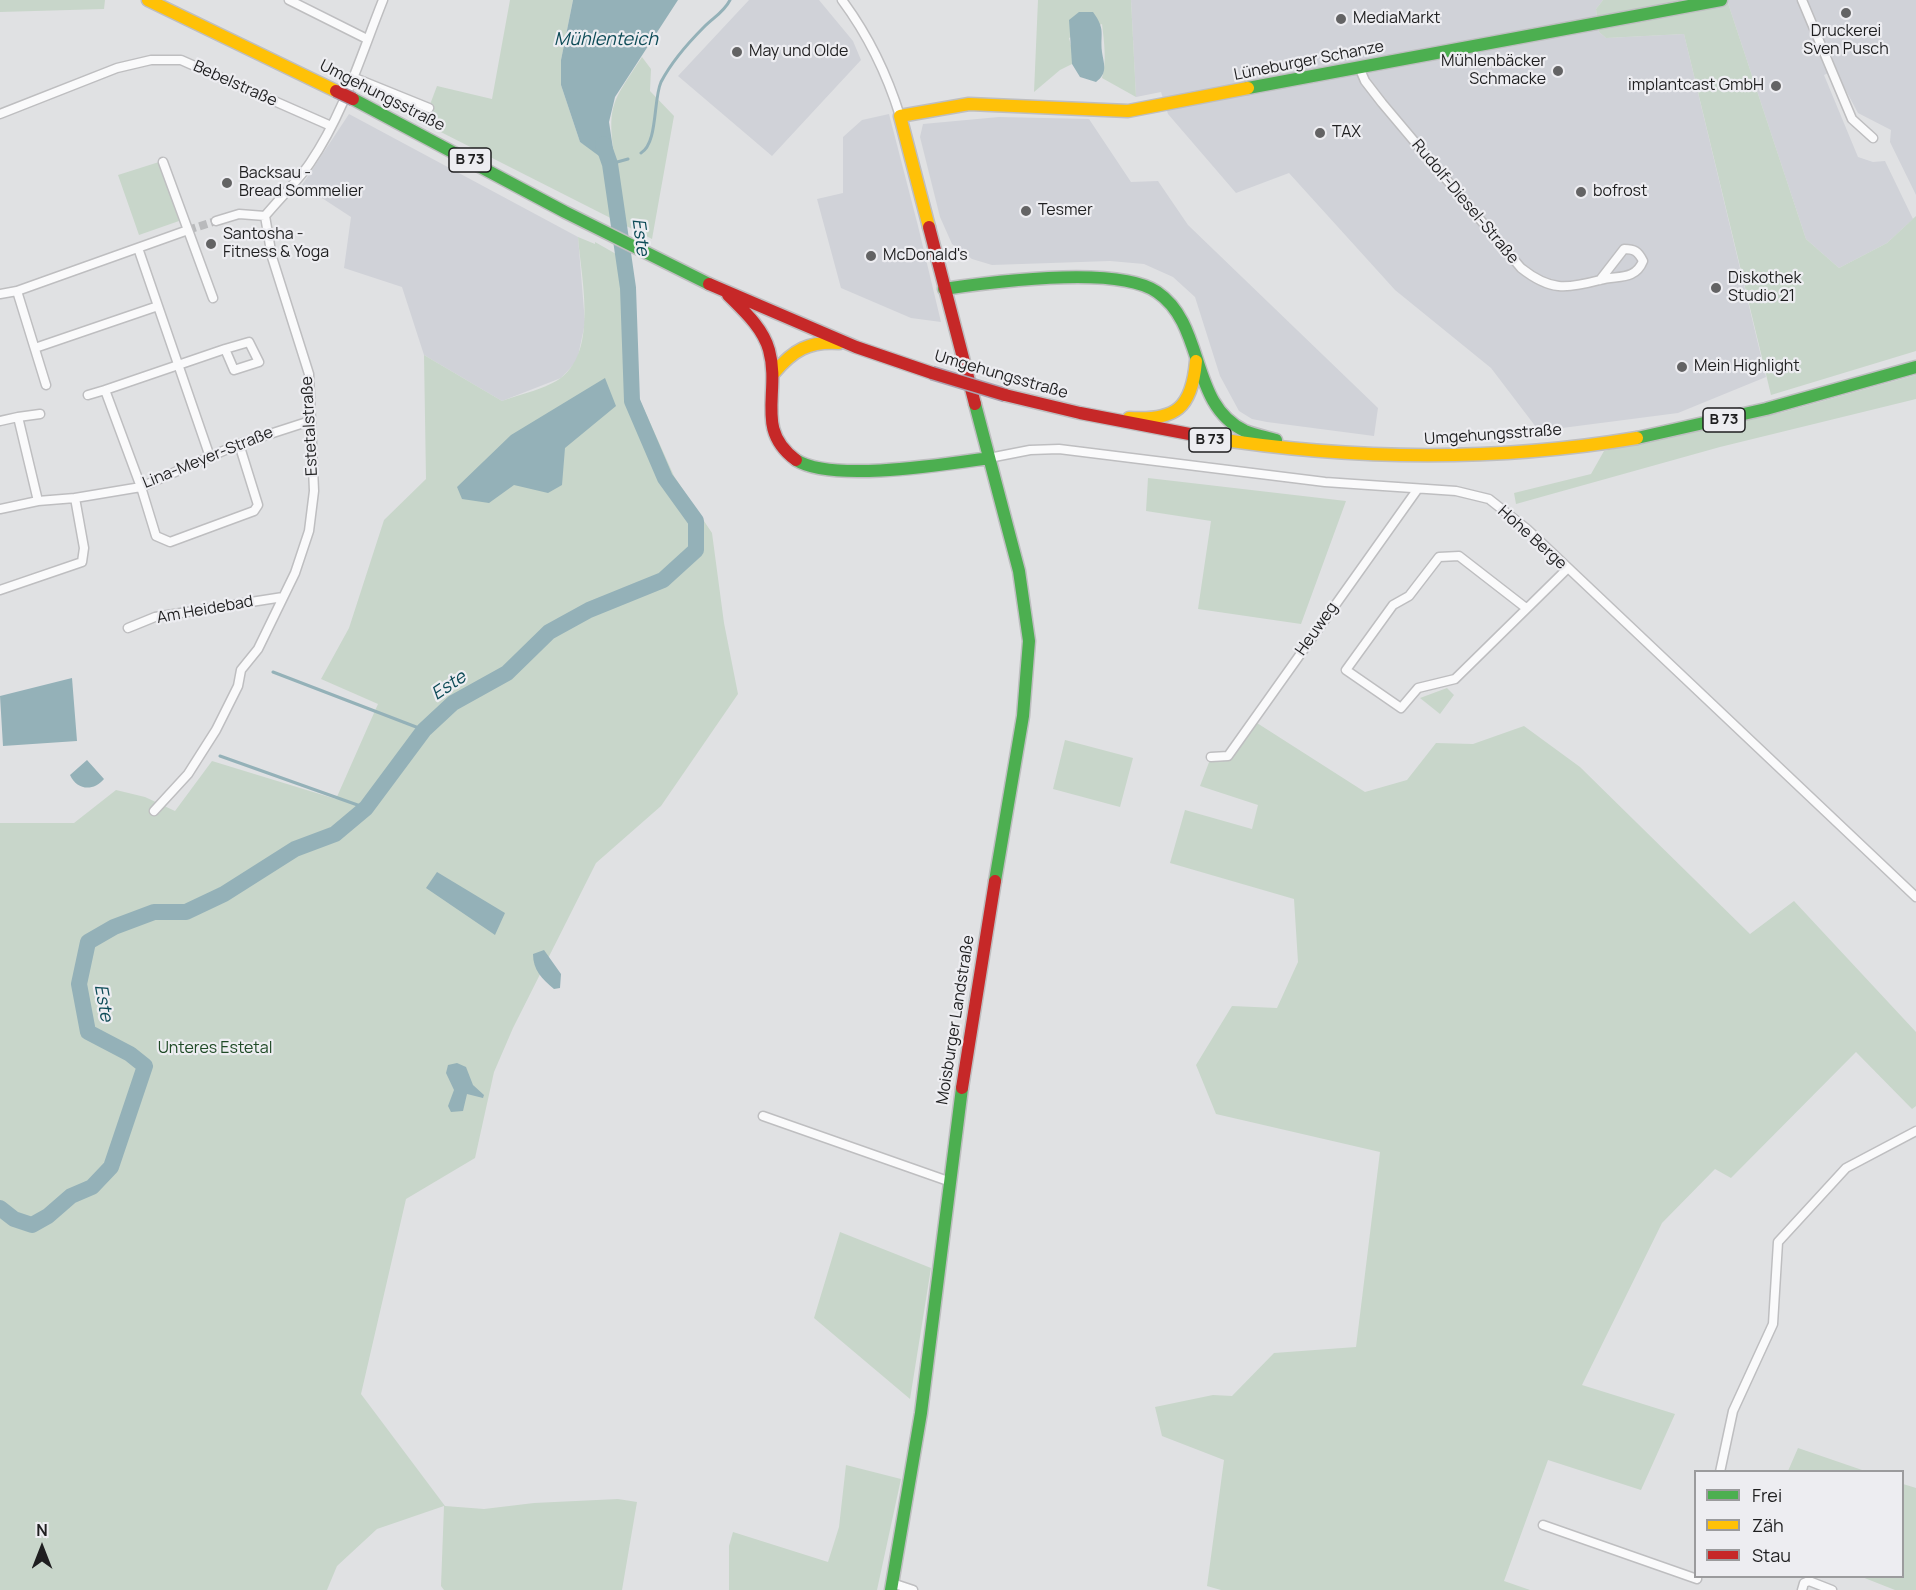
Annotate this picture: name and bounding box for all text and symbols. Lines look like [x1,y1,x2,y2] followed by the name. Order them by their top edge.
[1839,6,1853,20] marker: Druckerei Sven Pusch
[1353,9,1440,29] place label: MediaMarkt
[1334,12,1348,26] marker: MediaMarkt
[1803,22,1889,60] place label: Druckerei Sven Pusch
[554,29,658,51] water label: Mühlenteich
[1232,37,1386,85] street label: Lüneburger Schanze
[749,42,848,62] place label: May und Olde
[730,45,744,59] marker: May und Olde
[1441,52,1546,90] place label: Mühlenbäcker Schmacke
[316,56,448,136] street label: Umgehungsstraße
[190,57,280,111] street label: Bebelstraße
[1551,64,1565,78] marker: Mühlenbäcker Schmacke
[1628,76,1764,96] place label: implantcast GmbH
[1769,79,1783,93] marker: implantcast GmbH
[1332,123,1361,143] place label: TAX
[1313,126,1327,140] marker: TAX
[1407,136,1523,268] street label: Rudolf-Diesel-Straße
[449,148,491,172] road number: B 73
[239,164,364,202] place label: Backsau - Bread Sommelier
[220,176,234,190] marker: Backsau - Bread Sommelier
[1593,182,1647,202] place label: bofrost
[1574,185,1588,199] marker: bofrost
[1038,201,1093,221] place label: Tesmer
[1019,204,1033,218] marker: Tesmer
[627,217,653,257] water label: Este
[223,225,329,263] place label: Santosha - Fitness & Yoga
[204,237,218,251] marker: Santosha - Fitness & Yoga
[883,246,968,266] place label: McDonald's
[864,249,878,263] marker: McDonald's
[1728,269,1801,307] place label: Diskothek Studio 21
[1709,281,1723,295] marker: Diskothek Studio 21
[932,347,1070,403] street label: Umgehungsstraße
[1694,357,1800,377] place label: Mein Highlight
[1675,360,1689,374] marker: Mein Highlight
[298,376,322,476] street label: Estetalstraße
[1703,408,1745,432] road number: B 73
[1423,421,1563,449] street label: Umgehungsstraße
[140,423,276,493] street label: Lina-Meyer-Straße
[1189,428,1231,452] road number: B 73
[1494,502,1570,574] street label: Hohe Berge
[155,592,255,628] street label: Am Heidebad
[1292,599,1342,659] street label: Heuweg
[428,667,470,705] water label: Este
[933,934,979,1106] street label: Moisburger Landstraße
[89,983,117,1023] water label: Este
[158,1039,272,1059] park label: Unteres Estetal
[1694,1470,1904,1578] legend
[1752,1483,1782,1507] text: Frei
[1752,1513,1784,1537] text: Zäh
[12,1518,72,1578] north arrow
[36,1519,48,1541] text: N
[1752,1543,1791,1567] text: Stau

